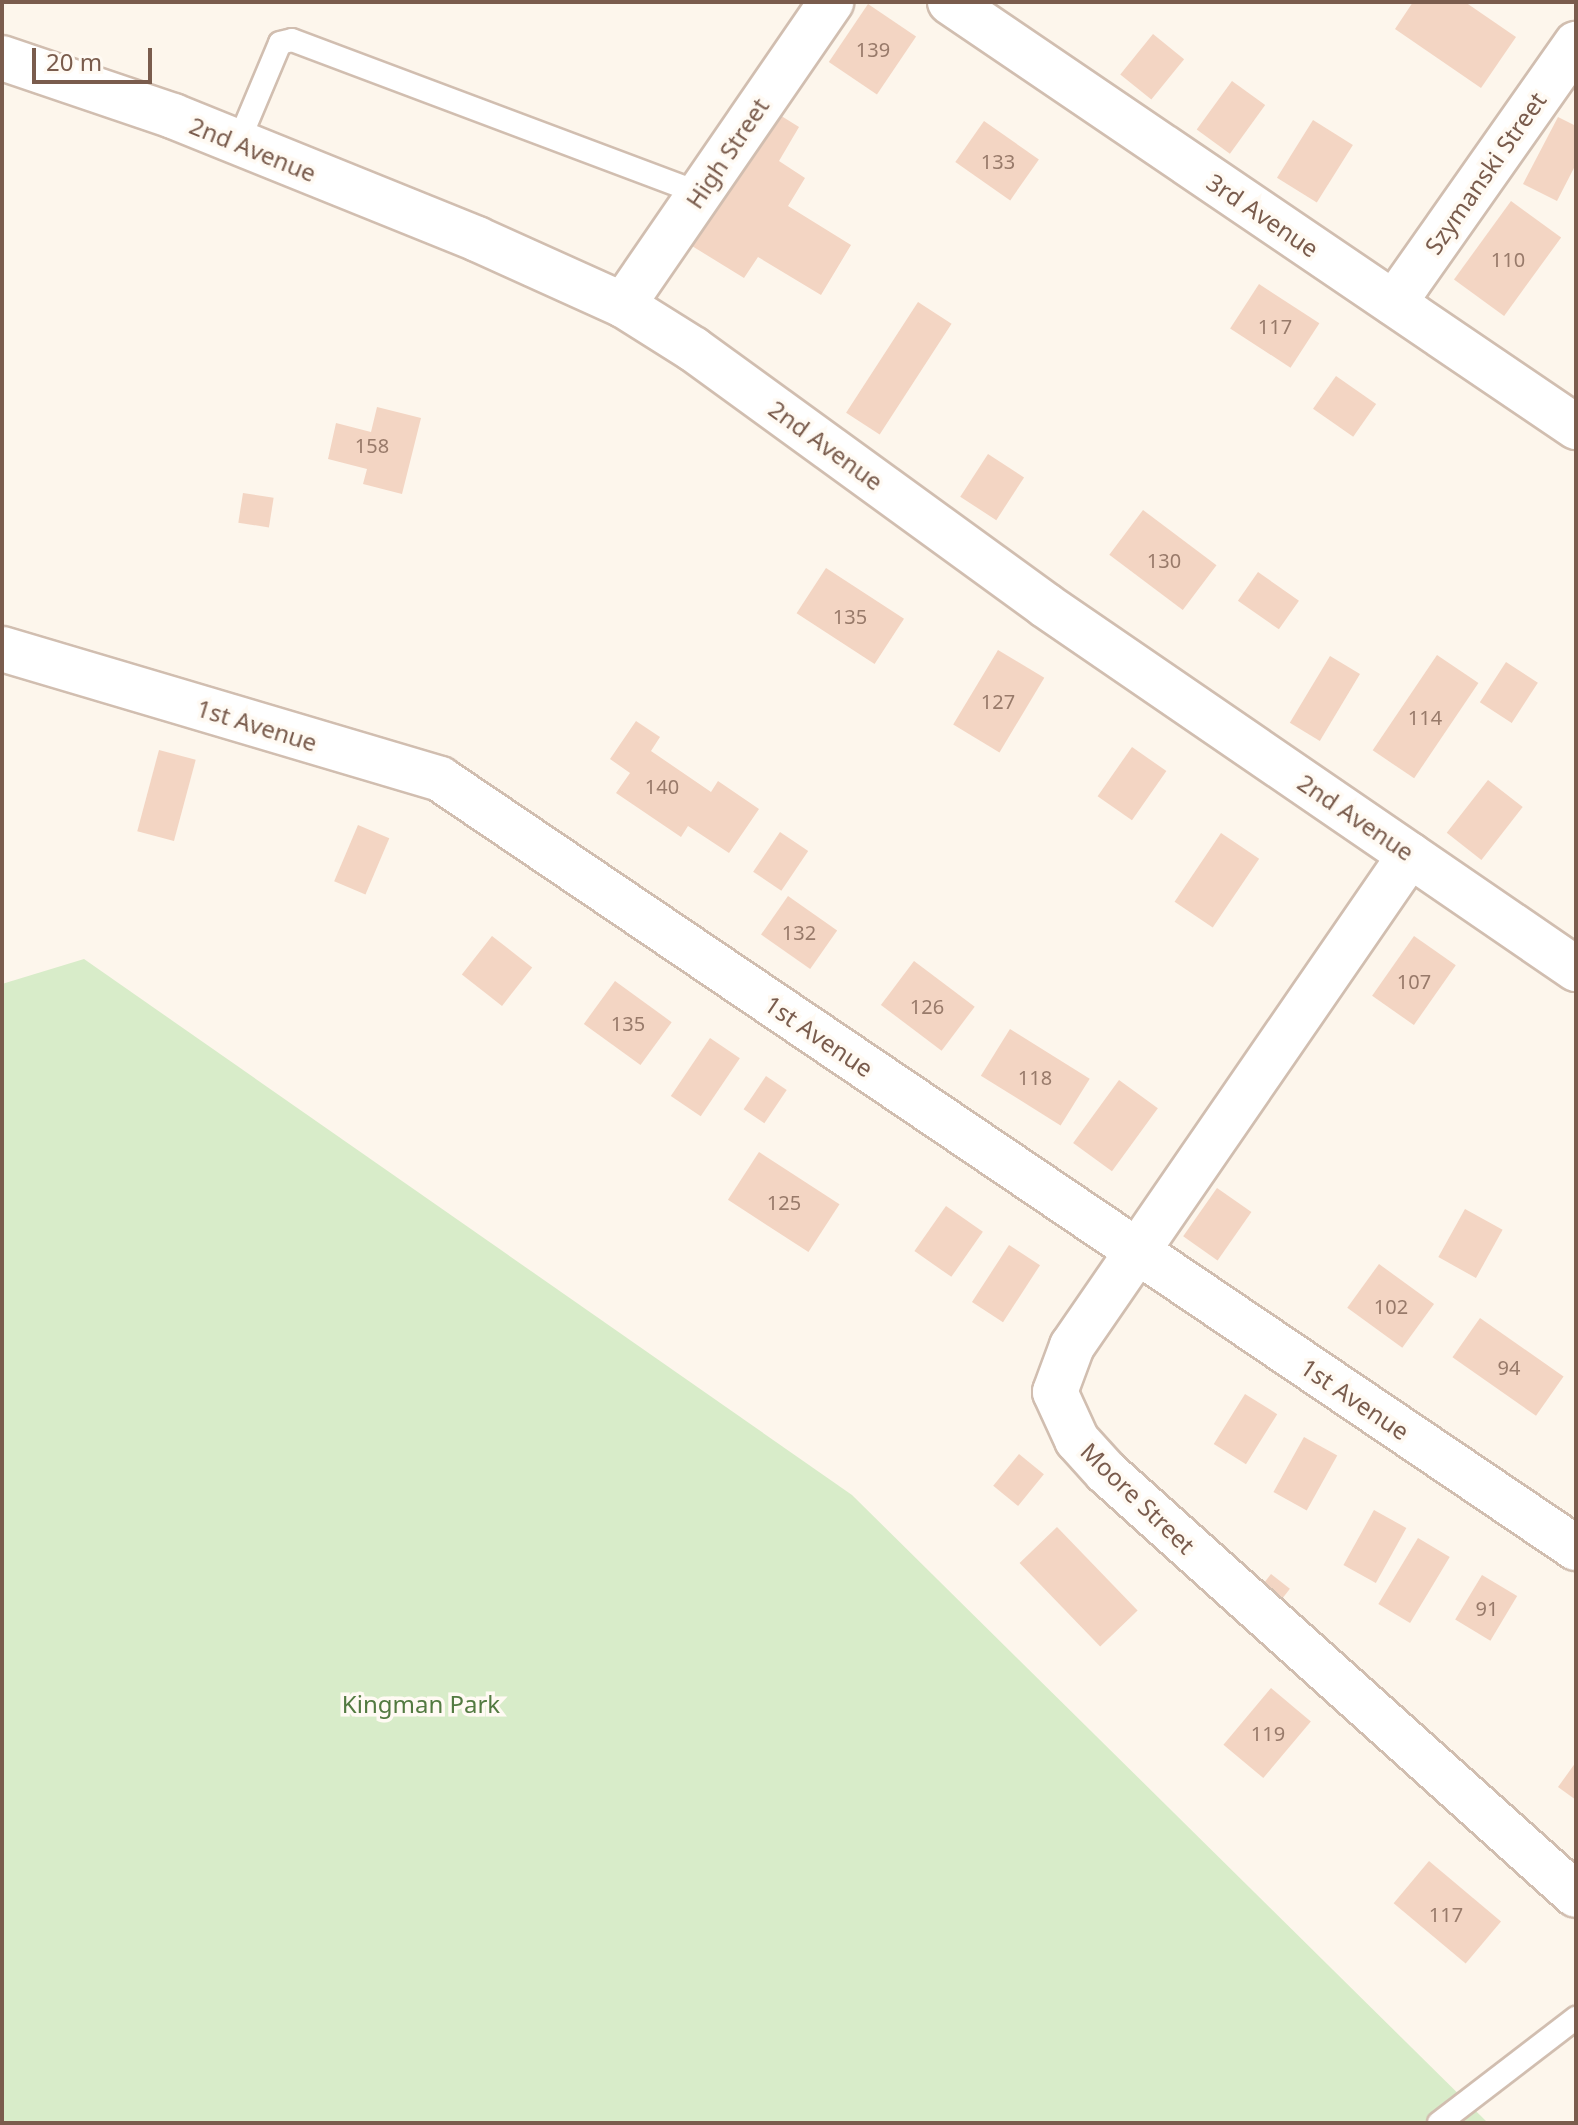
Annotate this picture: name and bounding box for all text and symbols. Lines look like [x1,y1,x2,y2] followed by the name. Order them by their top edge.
[36,32,156,82] scale bar
[856,37,890,61] house number: 139
[46,45,102,78] text: 20 m
[1418,86,1552,260] street label: Szymanski Street
[680,92,774,214] street label: High Street
[186,111,320,187] street label: 2nd Avenue
[981,149,1015,173] house number: 133
[1202,167,1324,263] street label: 3rd Avenue
[1491,247,1525,271] house number: 110
[1258,314,1292,338] house number: 117
[763,394,889,496] street label: 2nd Avenue
[355,433,389,457] house number: 158
[1147,548,1181,572] house number: 130
[833,604,867,628] house number: 135
[981,689,1015,713] house number: 127
[193,693,321,757] street label: 1st Avenue
[1408,705,1442,729] house number: 114
[1292,768,1420,866] street label: 2nd Avenue
[645,774,679,798] house number: 140
[782,920,816,944] house number: 132
[1397,969,1431,993] house number: 107
[759,989,879,1083] street label: 1st Avenue
[910,994,944,1018] house number: 126
[611,1011,645,1035] house number: 135
[1018,1065,1052,1089] house number: 118
[767,1190,801,1214] house number: 125
[1374,1294,1408,1318] house number: 102
[1295,1352,1415,1446] street label: 1st Avenue
[1498,1355,1520,1379] house number: 94
[1075,1437,1201,1559] street label: Moore Street
[1476,1596,1498,1620] house number: 91
[342,1690,500,1718] park label: Kingman Park
[1251,1721,1285,1745] house number: 119
[1429,1902,1463,1926] house number: 117

